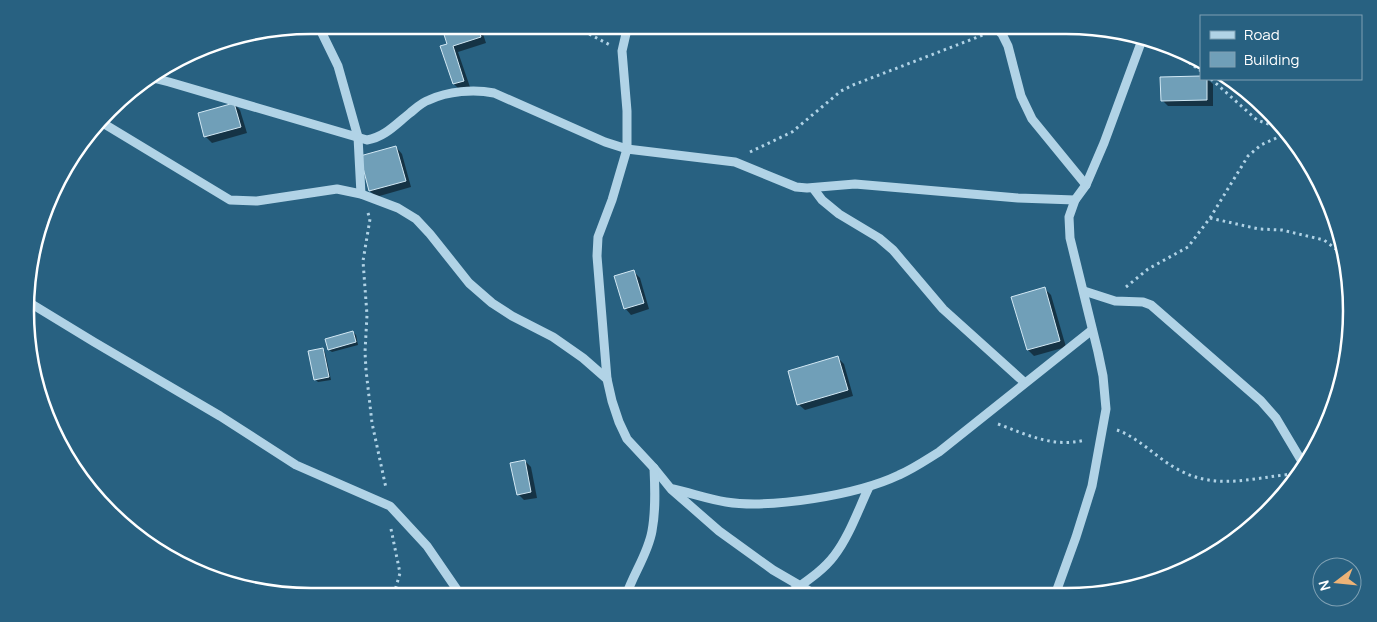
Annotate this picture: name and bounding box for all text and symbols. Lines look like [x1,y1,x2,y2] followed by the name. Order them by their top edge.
[1200,15,1362,80] legend
[1244,24,1280,45] text: Road
[1244,49,1299,70] text: Building
[1312,557,1362,607] north arrow
[1314,578,1335,593] text: N

